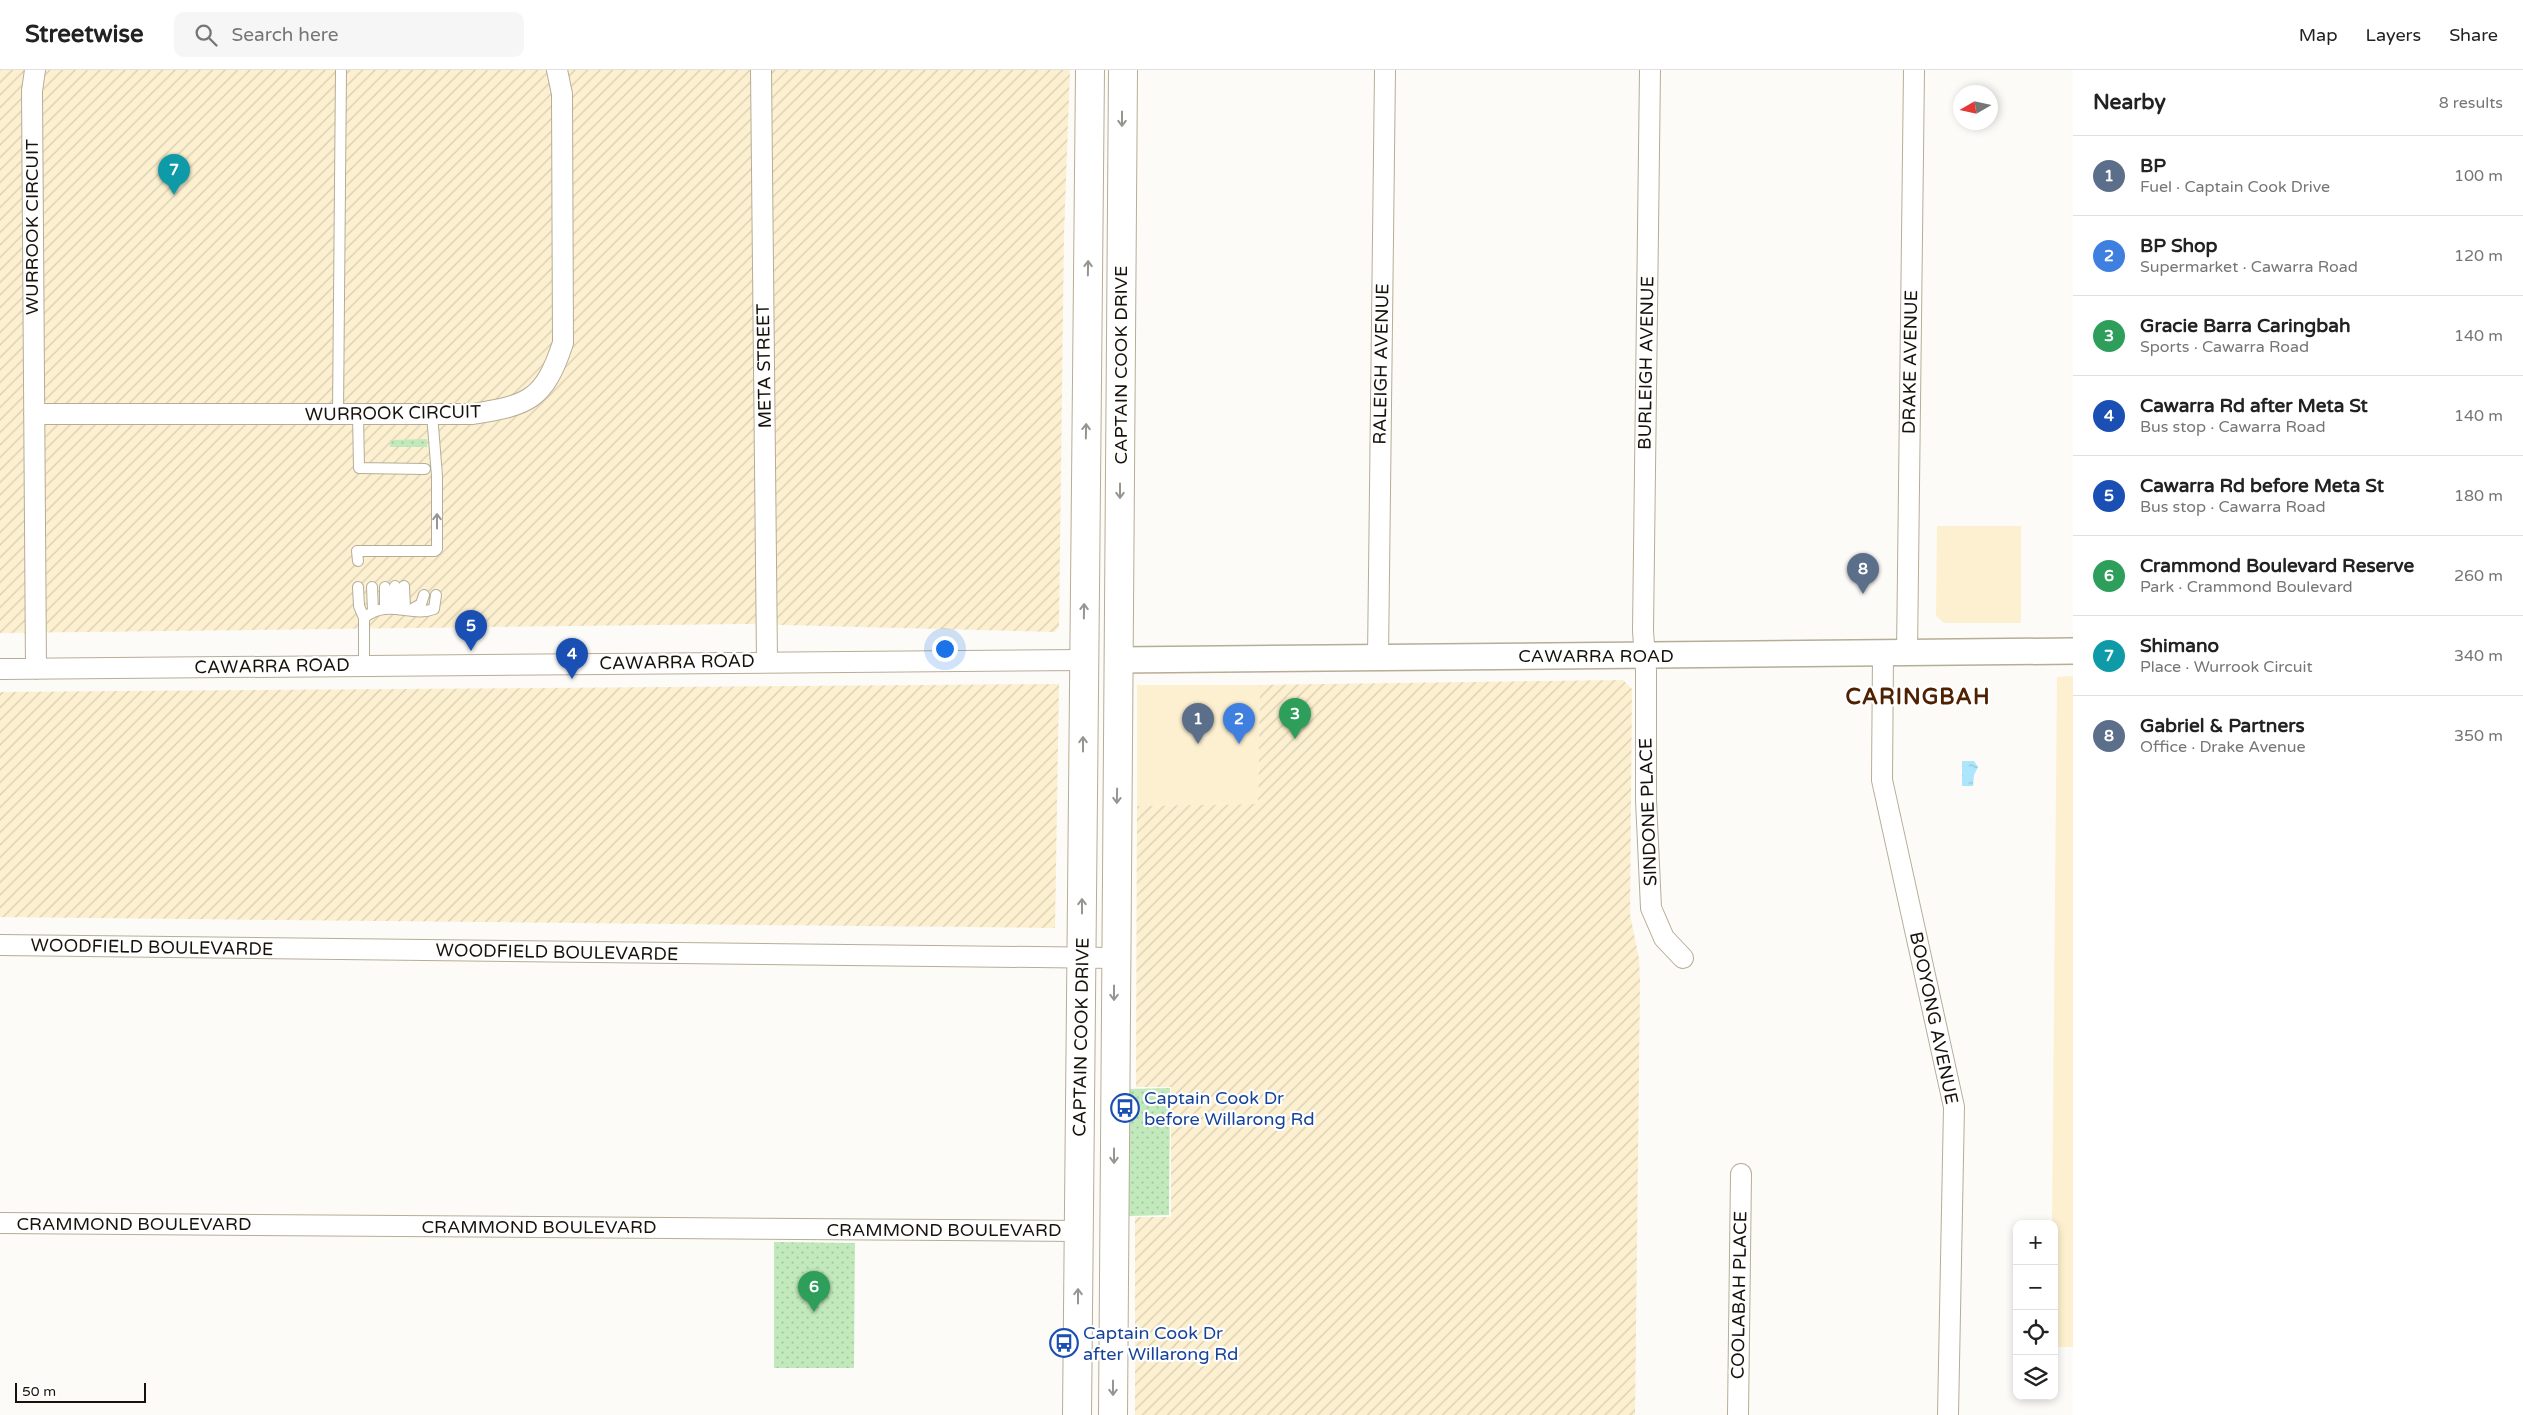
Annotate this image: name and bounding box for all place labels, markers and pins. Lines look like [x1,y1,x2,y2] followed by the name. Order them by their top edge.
[158,154,190,195] pin: 7
[1847,553,1879,594] pin: 8
[455,610,487,651] pin: 5
[556,638,588,679] pin: 4
[1279,698,1311,739] pin: 3
[1182,703,1214,744] pin: 1
[1223,703,1255,744] pin: 2
[1144,1087,1315,1130] place label: Captain Cook Dr before Willarong Rd
[1110,1093,1140,1123] bus stop icon: Captain Cook Dr before Willarong Rd
[798,1271,830,1312] pin: 6
[1083,1322,1238,1365] place label: Captain Cook Dr after Willarong Rd
[1049,1328,1079,1358] bus stop icon: Captain Cook Dr after Willarong Rd

